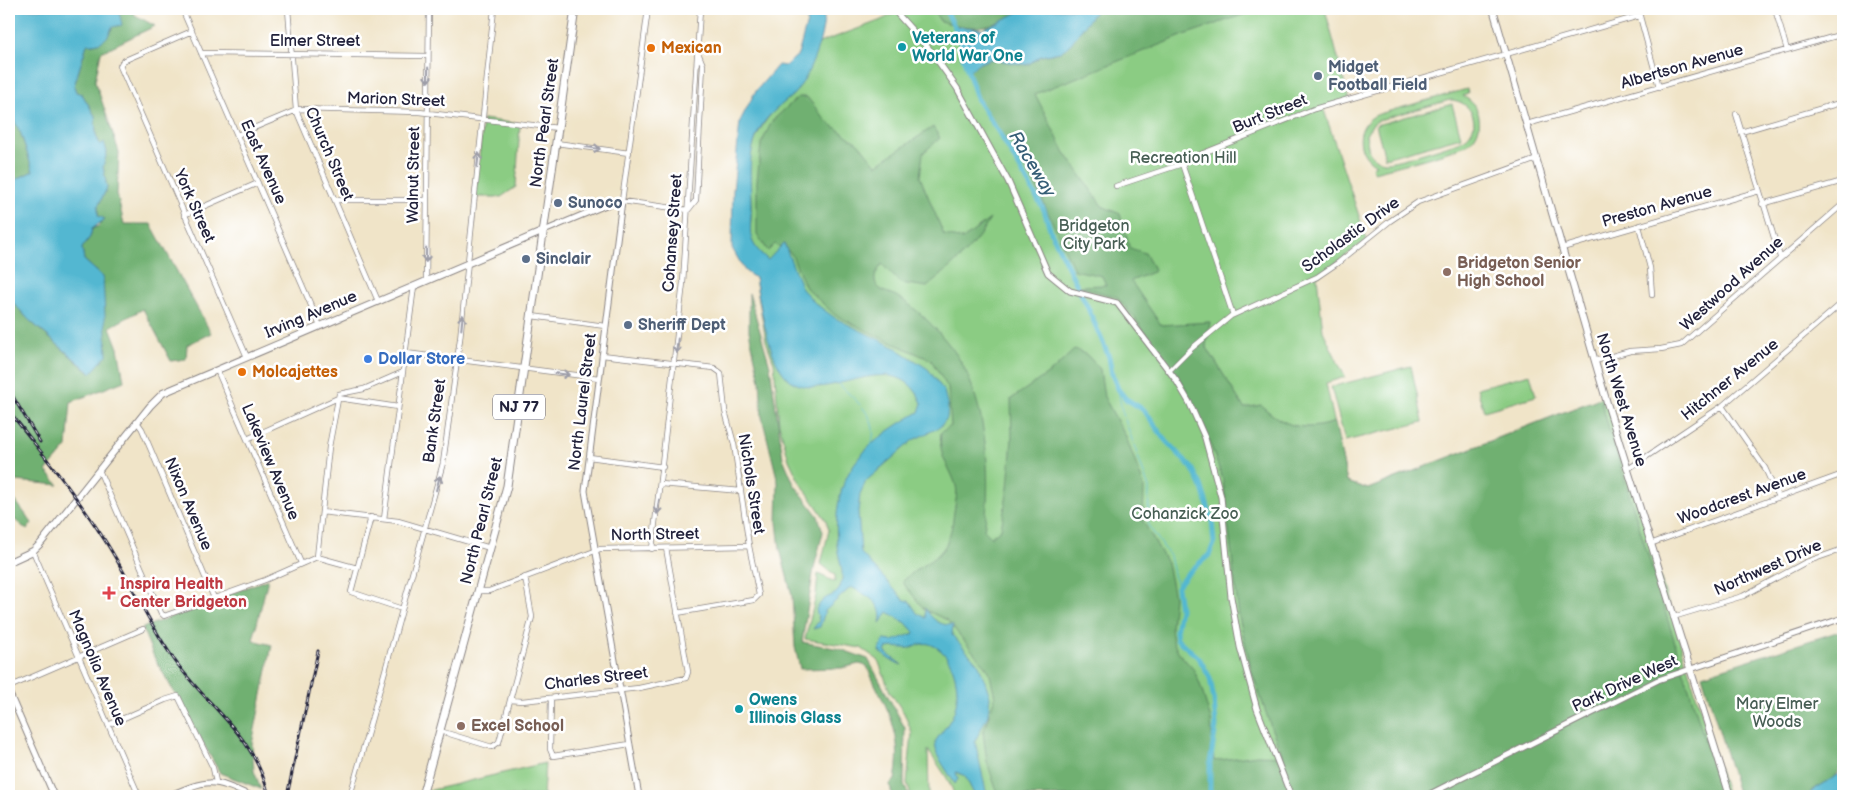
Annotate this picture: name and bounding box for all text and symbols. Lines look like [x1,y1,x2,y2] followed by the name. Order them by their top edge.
[912,29,1023,66] place label: Veterans of World War One
[270,32,360,51] street label: Elmer Street
[661,39,722,58] place label: Mexican
[1619,40,1746,94] street label: Albertson Avenue
[896,41,908,53] marker: Veterans of World War One
[645,42,657,54] marker: Mexican
[527,57,563,189] street label: North Pearl Street
[1328,58,1427,95] place label: Midget Football Field
[423,66,433,83] one-way arrow
[1312,70,1324,82] marker: Midget Football Field
[346,89,446,111] street label: Marion Street
[1230,90,1310,138] street label: Burt Street
[301,104,357,204] street label: Church Street
[236,117,290,208] street label: East Avenue
[404,126,424,224] street label: Walnut Street
[1004,127,1060,202] water label: Raceway
[584,143,600,153] one-way arrow
[1129,149,1237,168] park label: Recreation Hill
[473,153,483,169] one-way arrow
[169,165,219,246] street label: York Street
[659,173,687,293] street label: Cohansey Street
[1600,182,1715,232] street label: Preston Avenue
[1299,193,1404,277] street label: Scholastic Drive
[568,194,623,213] place label: Sunoco
[552,197,564,209] marker: Sunoco
[1059,217,1129,254] park label: Bridgeton City Park
[1677,232,1788,335] street label: Westwood Avenue
[421,247,430,263] one-way arrow
[536,250,591,269] place label: Sinclair
[520,253,532,265] marker: Sinclair
[1457,254,1582,291] place label: Bridgeton Senior High School
[1441,266,1453,278] marker: Bridgeton Senior High School
[262,287,360,343] street label: Irving Avenue
[457,314,466,330] one-way arrow
[638,316,726,335] place label: Sheriff Dept
[622,319,634,331] marker: Sheriff Dept
[1592,331,1650,470] street label: North West Avenue
[565,332,601,472] street label: North Laurel Street
[1678,335,1783,425] street label: Hitchner Avenue
[672,338,681,354] one-way arrow
[378,350,465,369] place label: Dollar Store
[362,353,374,365] marker: Dollar Store
[252,363,338,382] place label: Molcajettes
[236,366,248,378] marker: Molcajettes
[553,369,569,379] one-way arrow
[420,378,450,464] street label: Bank Street
[493,394,545,420] road number: NJ 77
[237,401,303,523] street label: Lakeview Avenue
[734,432,768,536] street label: Nichols Street
[160,455,216,554] street label: Nixon Avenue
[457,455,507,587] street label: North Pearl Street
[1675,465,1809,529] street label: Woodcrest Avenue
[434,475,443,491] one-way arrow
[653,499,663,515] one-way arrow
[1131,505,1239,524] park label: Cohanzick Zoo
[610,525,700,545] street label: North Street
[1711,536,1825,600] street label: Northwest Drive
[120,575,247,612] place label: Inspira Health Center Bridgeton
[102,586,116,600] marker: Inspira Health Center Bridgeton
[64,607,130,730] street label: Magnolia Avenue
[1569,651,1681,717] street label: Park Drive West
[543,663,649,695] street label: Charles Street
[749,691,841,728] place label: Owens Illinois Glass
[1736,695,1819,732] park label: Mary Elmer Woods
[733,703,745,715] marker: Owens Illinois Glass
[471,717,564,736] place label: Excel School
[455,720,467,732] marker: Excel School

